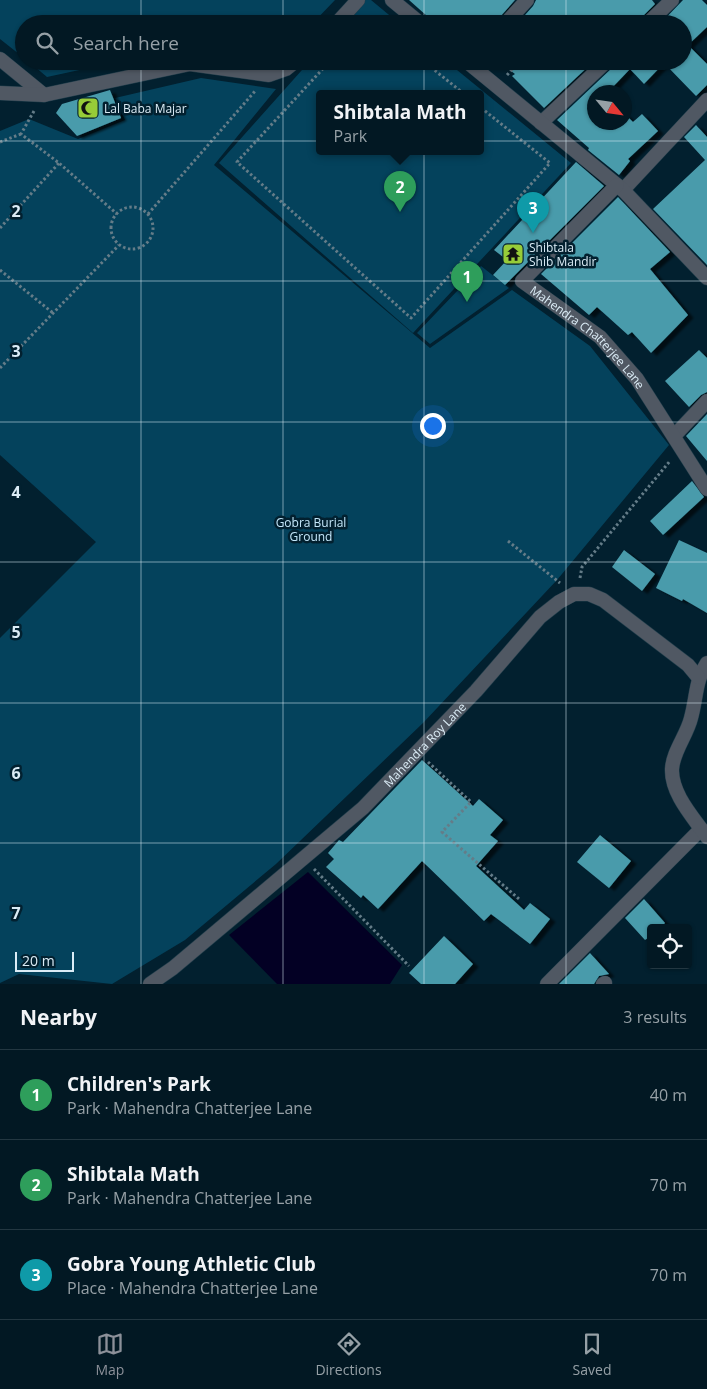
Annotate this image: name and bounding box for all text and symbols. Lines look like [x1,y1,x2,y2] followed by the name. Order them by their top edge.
[15,15,692,70] search box
[33,29,61,57] icon: search
[73,30,179,56] text: Search here
[587,85,632,130] north arrow
[316,90,484,155] popup
[76,96,100,120] mosque icon: Lal Baba Majar
[334,99,466,125] text: Shibtala Math
[104,100,187,117] place label: Lal Baba Majar
[334,125,367,147] text: Park
[384,171,416,212] pin: 2
[517,192,549,233] pin: 3
[11,200,21,222] text: 2
[529,239,597,270] place label: Shibtala Shib Mandir
[501,242,525,266] temple icon: Shibtala Shib Mandir
[451,261,483,302] pin: 1
[527,281,650,392] street label: Mahendra Chatterjee Lane
[11,340,21,362] text: 3
[420,413,446,439] your location
[11,481,21,503] text: 4
[276,514,346,545] park label: Gobra Burial Ground
[11,621,21,643] text: 5
[380,698,470,790] street label: Mahendra Roy Lane
[11,762,21,784] text: 6
[11,902,21,924] text: 7
[647,924,692,969] map controls
[647,924,692,969] button: locate
[15,949,74,972] scale bar
[22,951,55,970] text: 20 m
[20,1003,97,1031] text: Nearby
[623,1006,687,1028] text: 3 results
[67,1071,211,1097] text: Children's Park
[31,1084,41,1106] text: 1
[650,1084,687,1106] text: 40 m
[67,1097,312,1119] text: Park · Mahendra Chatterjee Lane
[67,1161,200,1187] text: Shibtala Math
[31,1174,41,1196] text: 2
[650,1174,687,1196] text: 70 m
[67,1187,312,1209] text: Park · Mahendra Chatterjee Lane
[67,1251,316,1277] text: Gobra Young Athletic Club
[31,1264,41,1286] text: 3
[650,1264,687,1286] text: 70 m
[67,1277,318,1299] text: Place · Mahendra Chatterjee Lane
[95,1330,124,1379] tab: Map
[315,1330,382,1379] tab: Directions
[573,1330,611,1379] tab: Saved

